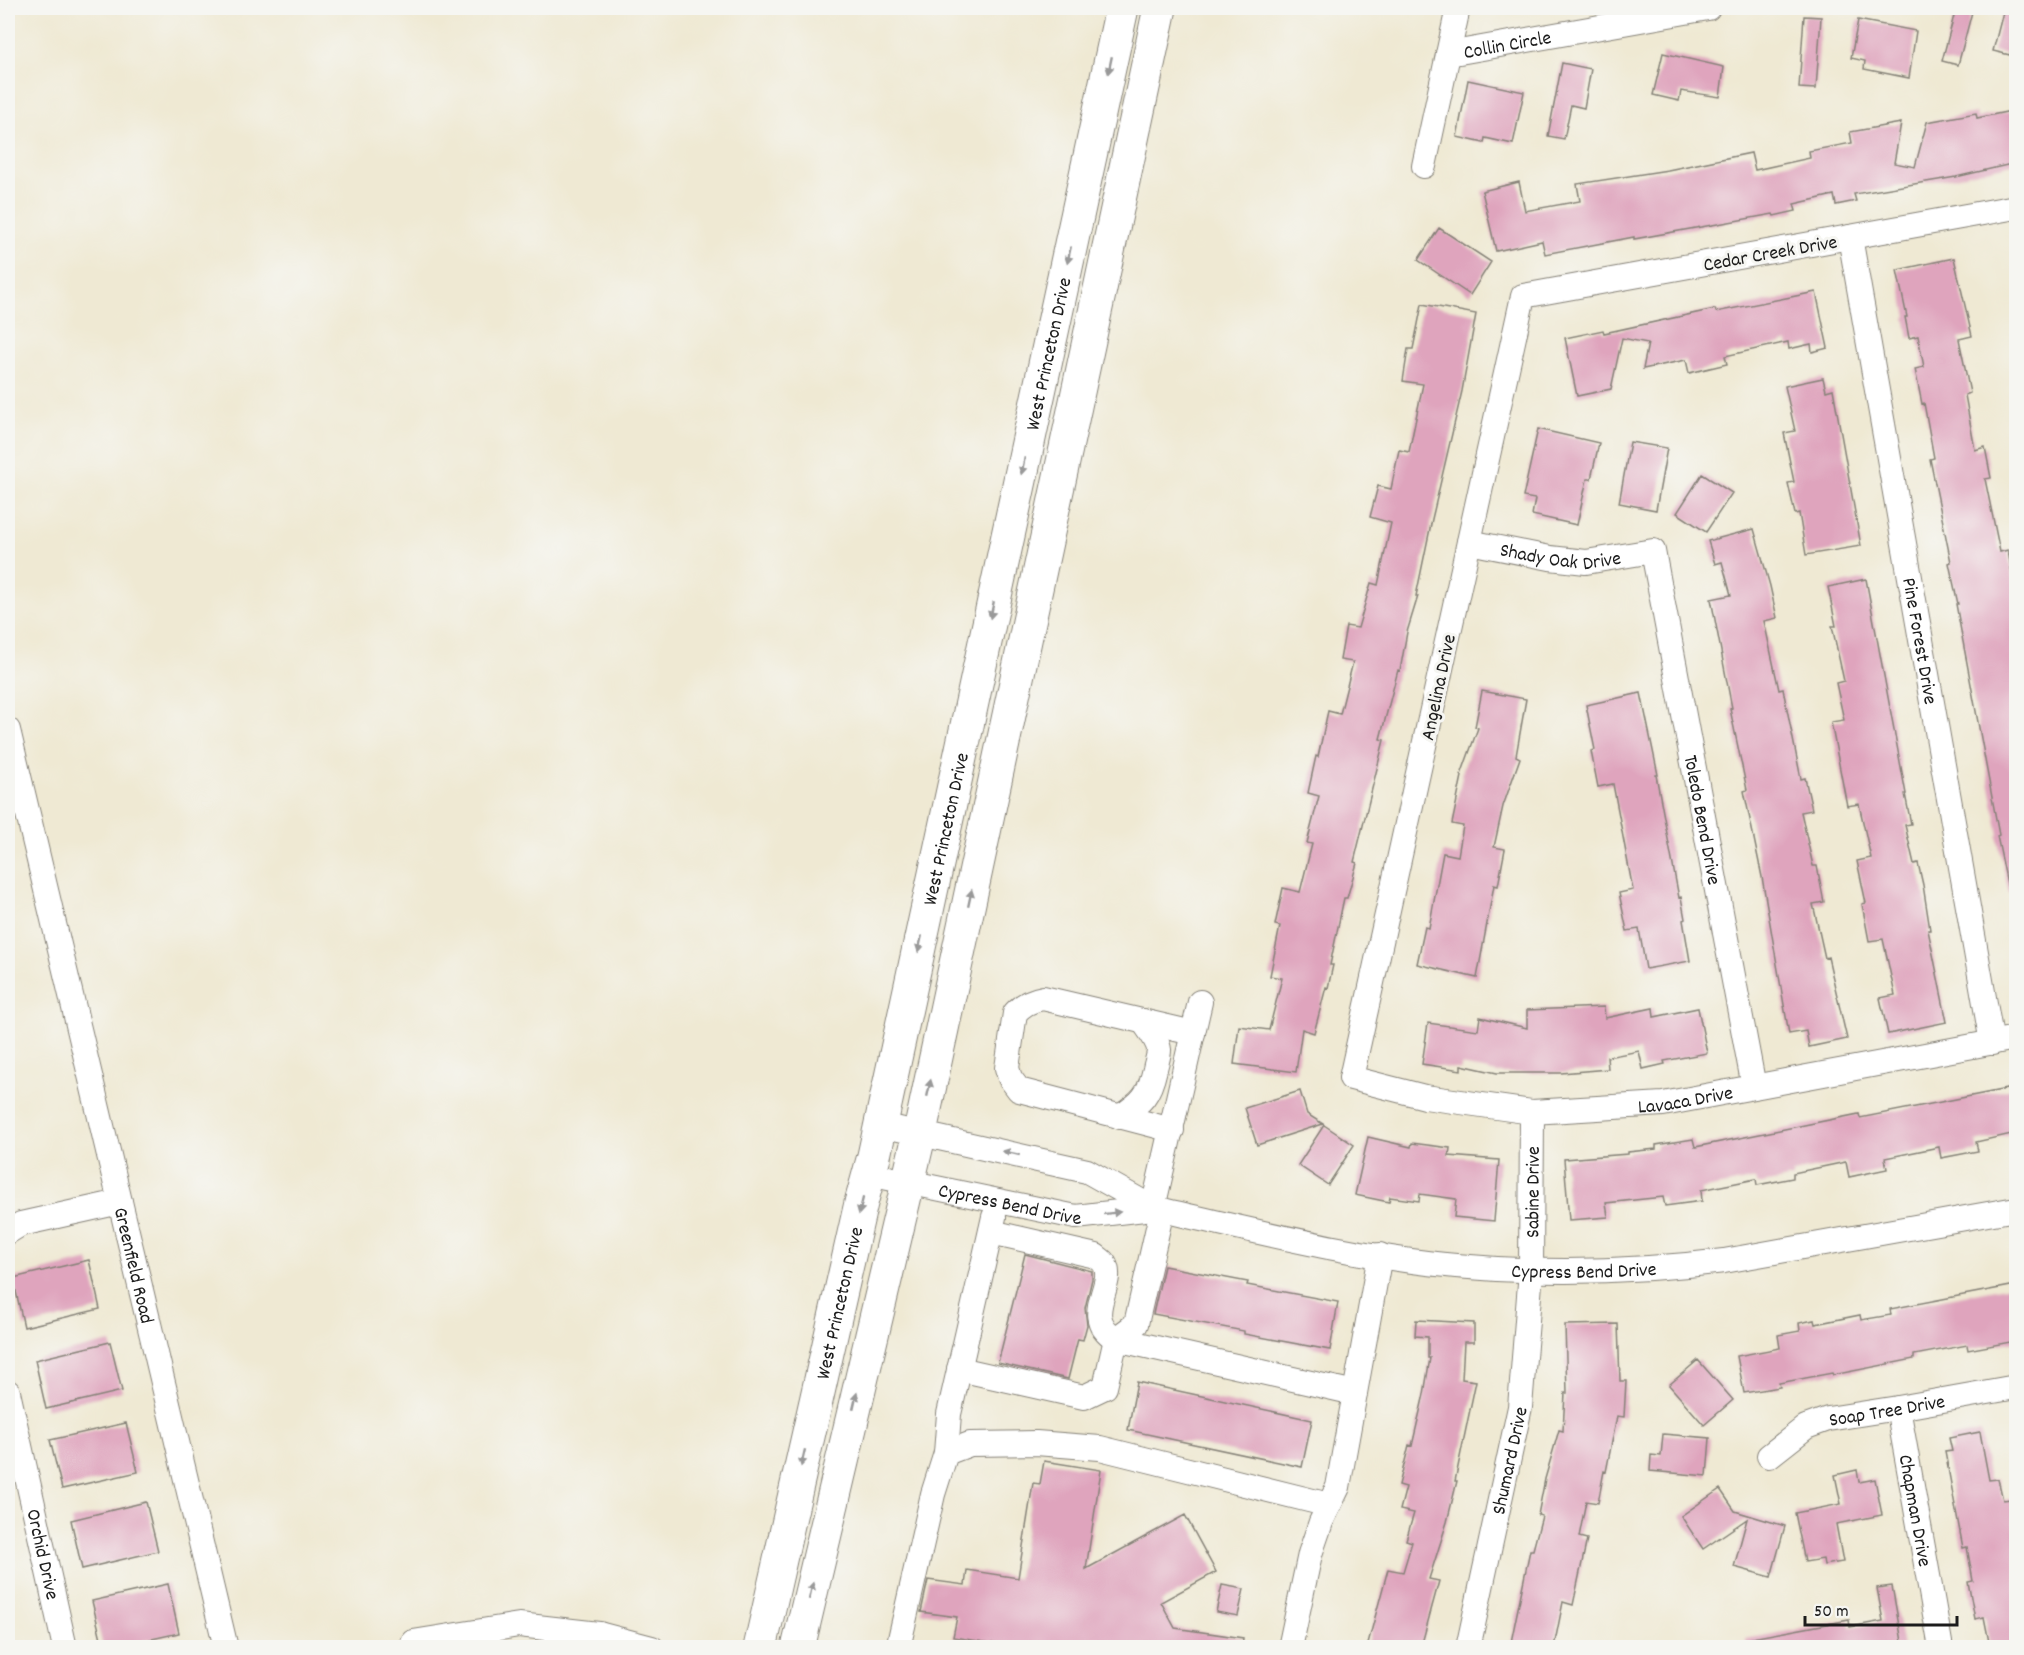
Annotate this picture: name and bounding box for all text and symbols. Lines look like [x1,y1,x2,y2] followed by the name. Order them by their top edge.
[1462,25,1554,68] street label: Collin Circle
[1105,55,1114,74] one-way arrow
[1701,229,1840,281] street label: Cedar Creek Drive
[1064,246,1073,265] one-way arrow
[1020,275,1080,433] street label: West Princeton Drive
[1018,457,1027,476] one-way arrow
[1497,537,1624,579] street label: Shady Oak Drive
[1893,576,1943,707] street label: Pine Forest Drive
[987,600,997,619] one-way arrow
[1415,632,1465,743] street label: Angelina Drive
[918,750,978,908] street label: West Princeton Drive
[1675,753,1727,888] street label: Toledo Bend Drive
[966,888,975,907] one-way arrow
[915,935,924,954] one-way arrow
[925,1079,934,1098] one-way arrow
[1637,1080,1736,1123] street label: Lavaca Drive
[1520,1146,1549,1238] street label: Sabine Drive
[1001,1148,1020,1157] one-way arrow
[936,1178,1083,1234] street label: Cypress Bend Drive
[855,1197,865,1215] one-way arrow
[105,1205,159,1327] street label: Greenfield Road
[1103,1208,1122,1217] one-way arrow
[810,1224,872,1382] street label: West Princeton Drive
[1511,1257,1658,1288] street label: Cypress Bend Drive
[1827,1389,1948,1436] street label: Soap Tree Drive
[851,1391,861,1410] one-way arrow
[1486,1404,1537,1518] street label: Shumard Drive
[798,1448,807,1467] one-way arrow
[1890,1453,1937,1569] street label: Chapman Drive
[17,1507,65,1603] street label: Orchid Drive
[807,1581,816,1600] one-way arrow
[1805,1589,1956,1627] scale bar
[1814,1600,1849,1625] text: 50 m

